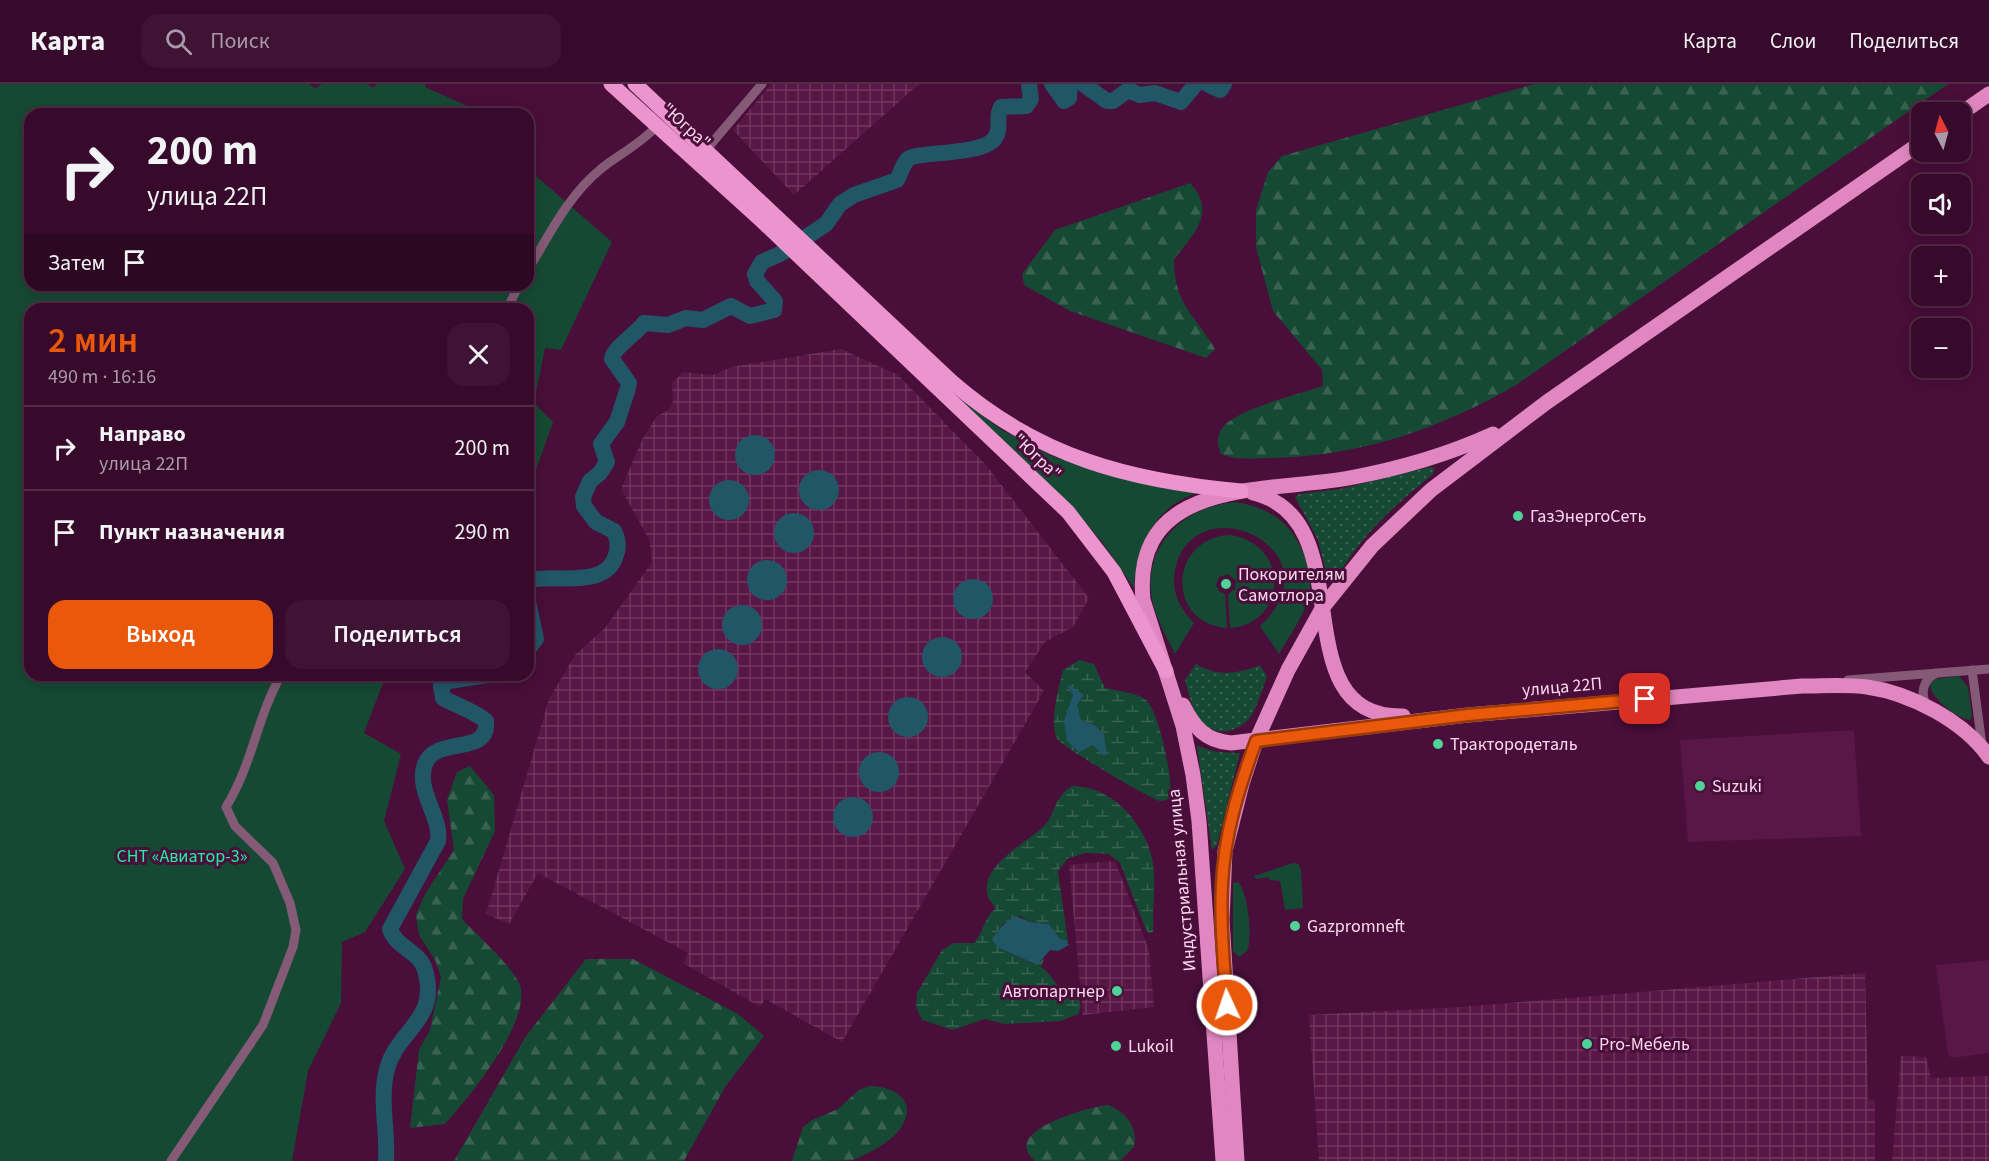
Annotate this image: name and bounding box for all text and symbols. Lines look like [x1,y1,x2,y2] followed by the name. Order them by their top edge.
[141,14,561,68] search box
[30,21,105,61] text: Карта
[162,25,195,58] icon: search
[210,25,270,57] text: Поиск
[1683,26,1737,56] text: Карта
[1770,26,1816,56] text: Слои
[1849,26,1959,56] text: Поделиться
[656,97,716,155] street label: "Югра"
[1911,102,1971,162] north arrow
[1911,102,1971,378] map controls
[147,121,258,181] text: 200 m
[48,132,126,210] icon: right
[1911,174,1971,234] button: sound
[147,177,267,216] text: улица 22П
[118,246,151,279] icon: arrive
[1911,246,1971,306] button: +
[48,247,106,279] text: Затем
[48,315,138,366] text: 2 мин
[1911,318,1971,378] button: −
[447,323,510,386] button: close
[48,363,156,391] text: 490 m · 16:16
[99,418,186,450] text: Направо
[1007,428,1067,486] street label: "Югра"
[48,432,81,465] icon: right
[455,432,510,464] text: 200 m
[99,450,188,478] text: улица 22П
[1530,504,1647,529] place label: ГазЭнергоСеть
[1511,509,1525,523] marker: ГазЭнергоСеть
[48,516,81,549] icon: arrive
[99,516,285,548] text: Пункт назначения
[455,516,510,548] text: 290 m
[1238,562,1345,608] place label: Покорителям Самотлора
[1219,577,1233,591] marker: Покорителям Самотлора
[48,600,273,669] button: Выход
[285,600,510,669] button: Поделиться
[1521,671,1603,703] street label: улица 22П
[1619,673,1670,724] pin
[1628,682,1661,715] icon: arrive
[1450,732,1578,757] place label: Трактородеталь
[1431,737,1445,751] marker: Трактородеталь
[1712,774,1762,799] place label: Suzuki
[1693,779,1707,793] marker: Suzuki
[1162,788,1202,972] street label: Индустриальная улица
[116,844,248,869] park label: СНТ «Авиатор-3»
[1307,914,1405,939] place label: Gazpromneft
[1288,919,1302,933] marker: Gazpromneft
[1195,973,1259,1037] position arrow
[1003,979,1105,1004] place label: Автопартнер
[1110,984,1124,998] marker: Автопартнер
[1599,1032,1690,1057] place label: Pro-Мебель
[1128,1034,1174,1059] place label: Lukoil
[1580,1037,1594,1051] marker: Pro-Мебель
[1109,1039,1123,1053] marker: Lukoil

